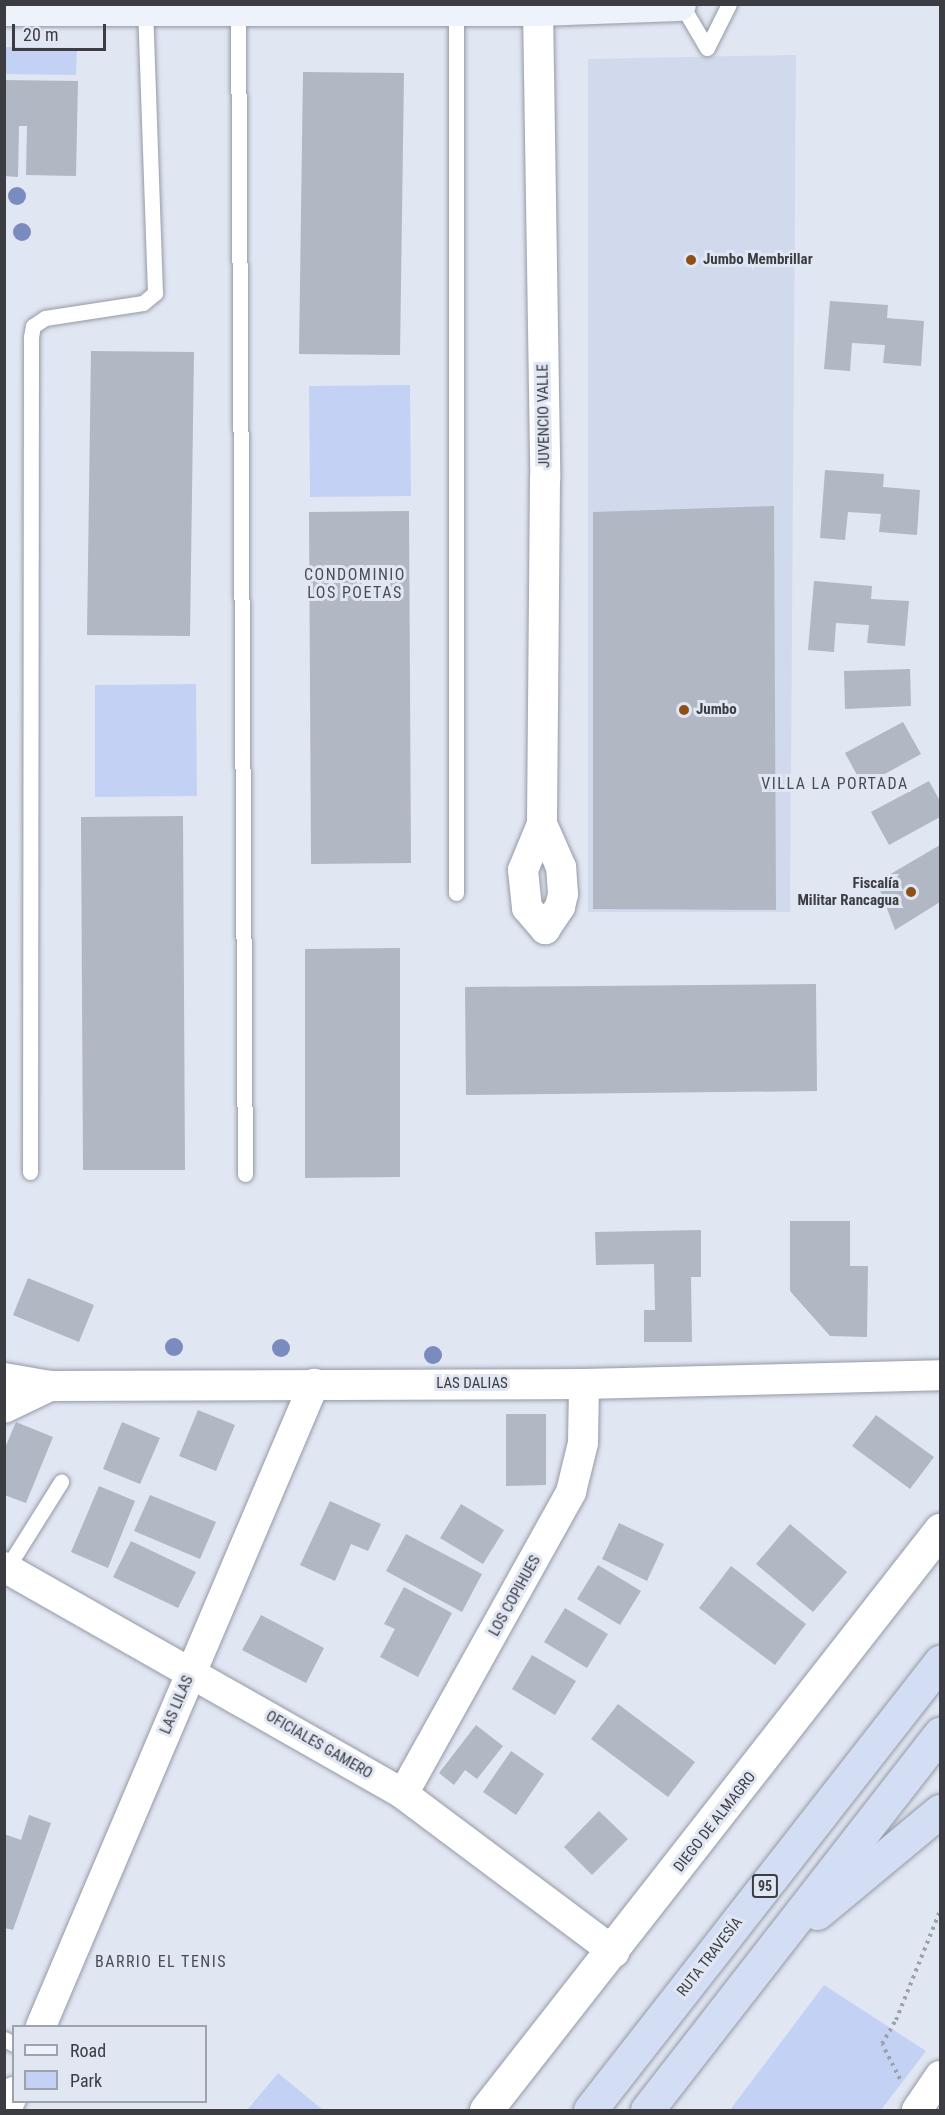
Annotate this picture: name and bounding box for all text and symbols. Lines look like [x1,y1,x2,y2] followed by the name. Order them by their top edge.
[15,12,110,50] scale bar
[23,24,58,45] text: 20 m
[703,251,813,269] place label: Jumbo Membrillar
[684,253,698,267] marker: Jumbo Membrillar
[534,364,554,468] street label: JUVENCIO VALLE
[304,565,406,603] district label: CONDOMINIO LOS POETAS
[696,701,737,719] place label: Jumbo
[677,703,691,717] marker: Jumbo
[761,774,909,794] district label: VILLA LA PORTADA
[797,874,899,909] place label: Fiscalía Militar Rancagua
[904,885,918,899] marker: Fiscalía Militar Rancagua
[436,1375,508,1393] street label: LAS DALIAS
[485,1553,545,1639] street label: LOS COPIHUES
[157,1673,197,1737] street label: LAS LILAS
[262,1707,376,1783] street label: OFICIALES GAMERO
[670,1768,760,1876] street label: DIEGO DE ALMAGRO
[752,1875,778,1897] road number: 95
[673,1914,747,2000] street label: RUTA TRAVESÍA
[95,1952,227,1972] district label: BARRIO EL TENIS
[12,2025,207,2103] legend
[70,2040,106,2061] text: Road
[70,2070,102,2091] text: Park

